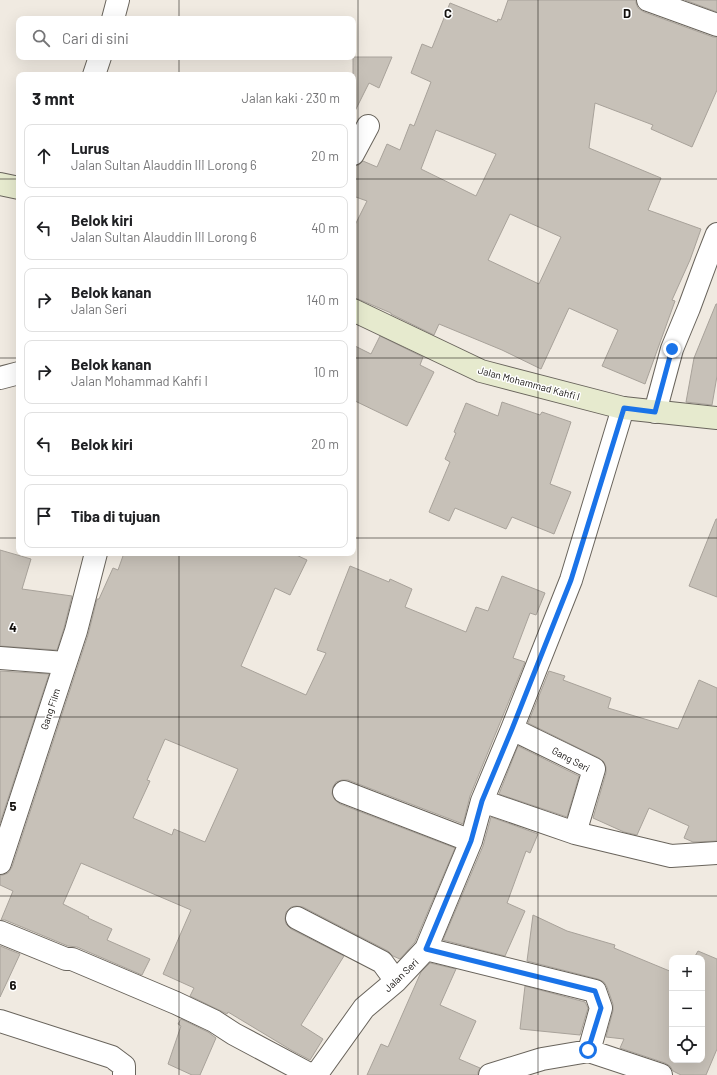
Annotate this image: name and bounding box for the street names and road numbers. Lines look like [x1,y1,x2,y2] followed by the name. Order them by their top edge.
[477,364,581,402] street label: Jalan Mohammad Kahfi I
[38,687,62,731] street label: Gang Film
[550,744,592,774] street label: Gang Seri
[381,956,421,994] street label: Jalan Seri

